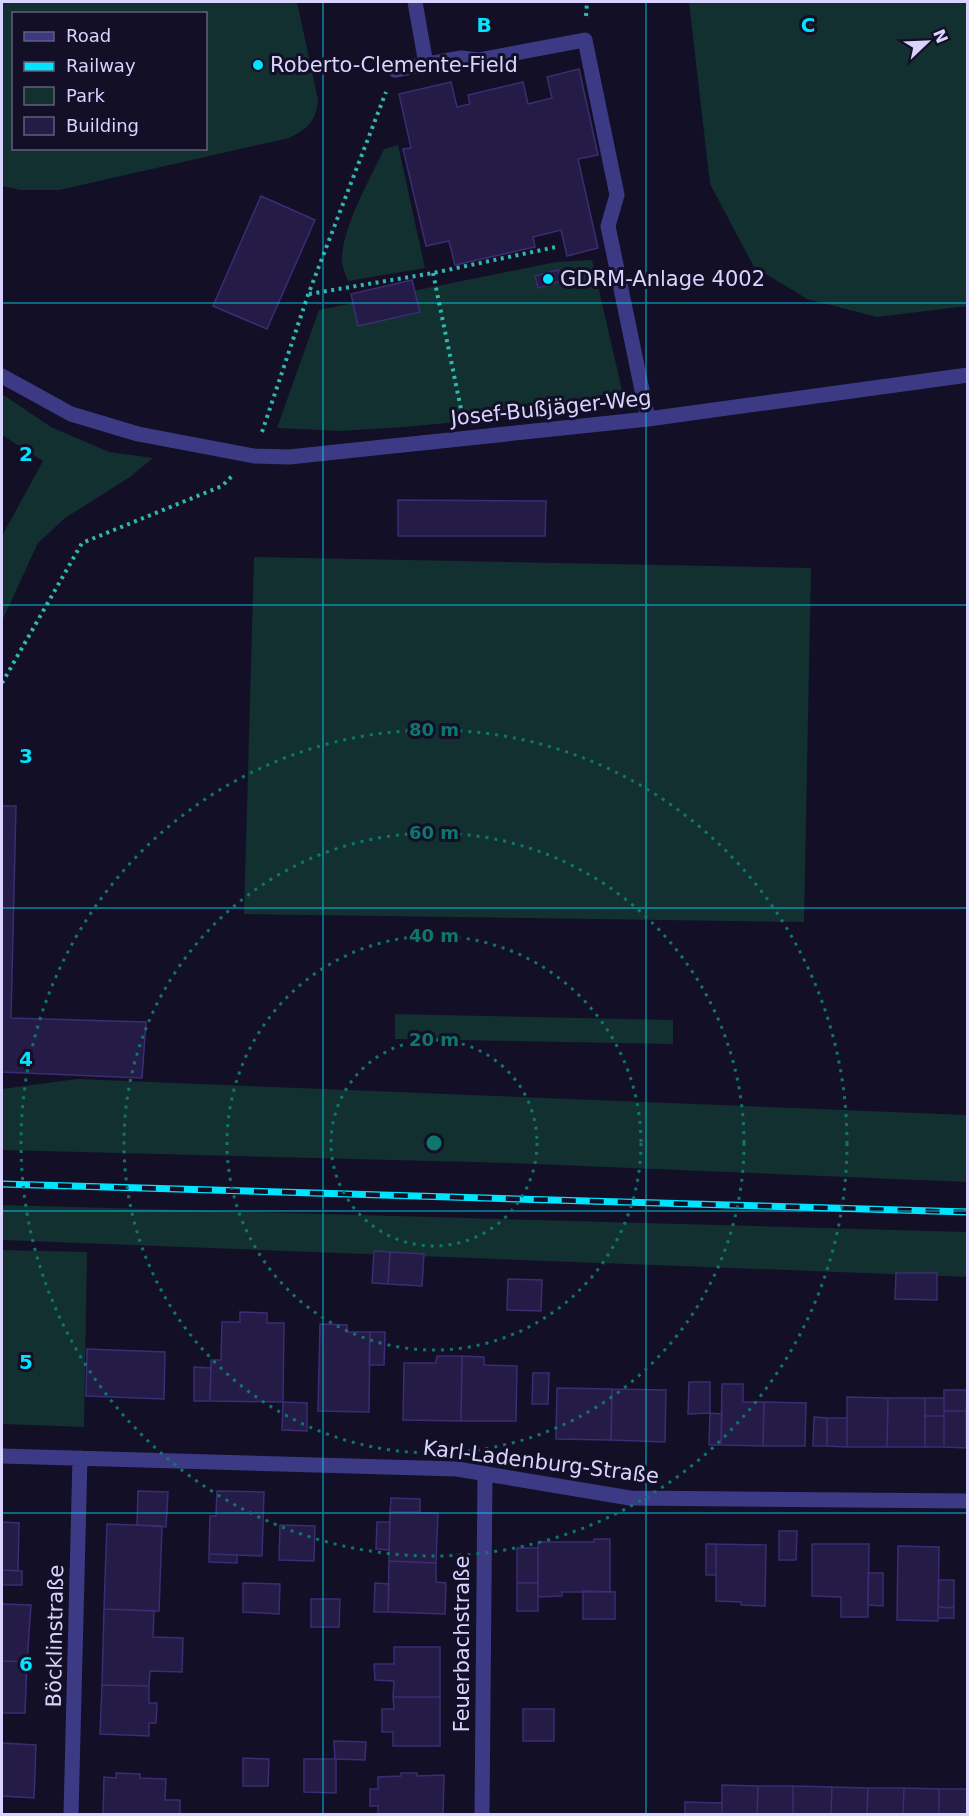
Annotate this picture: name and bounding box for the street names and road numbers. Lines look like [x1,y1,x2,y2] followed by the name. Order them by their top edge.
[447,386,653,431] street label: Josef-Bußjäger-Weg
[422,1436,660,1488] street label: Karl-Ladenburg-Straße
[450,1556,474,1732] street label: Feuerbachstraße
[42,1564,68,1708] street label: Böcklinstraße

